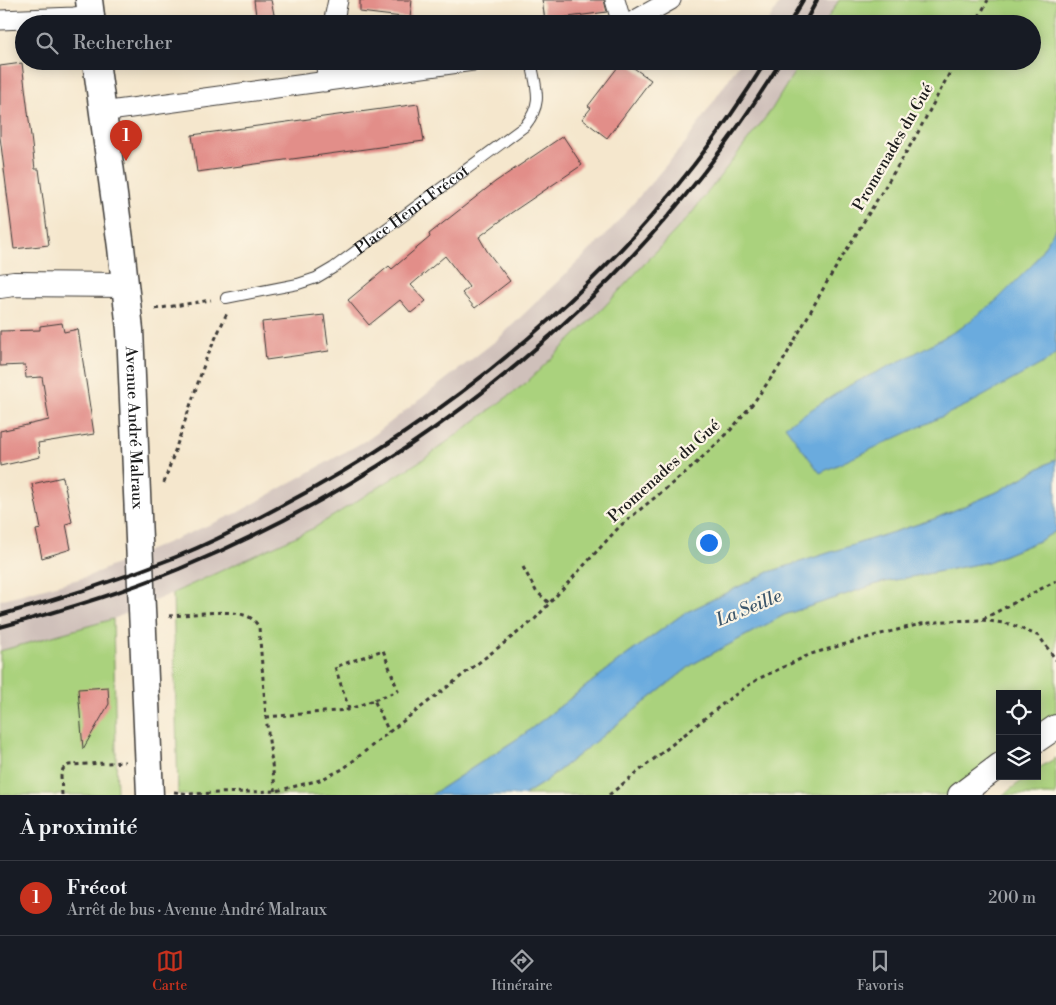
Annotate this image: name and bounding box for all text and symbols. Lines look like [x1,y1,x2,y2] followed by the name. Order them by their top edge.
[15,15,1041,70] search box
[33,29,61,57] icon: search
[73,31,172,55] text: Rechercher
[848,79,938,215] street label: Promenades du Gué
[110,120,142,161] pin: 1
[351,161,473,259] street label: Place Henri Frécot
[121,345,148,511] street label: Avenue André Malraux
[604,415,724,527] street label: Promenades du Gué
[696,530,722,556] your location
[712,584,786,632] water label: La Seille
[996,690,1041,780] map controls
[996,690,1041,735] button: locate
[996,735,1041,780] button: layers
[20,815,137,841] text: À proximité
[67,876,127,900] text: Frécot
[32,888,40,908] text: 1
[988,888,1036,908] text: 200 m
[67,900,327,920] text: Arrêt de bus · Avenue André Malraux
[152,947,187,995] tab: Carte
[492,947,553,995] tab: Itinéraire
[857,947,904,995] tab: Favoris

